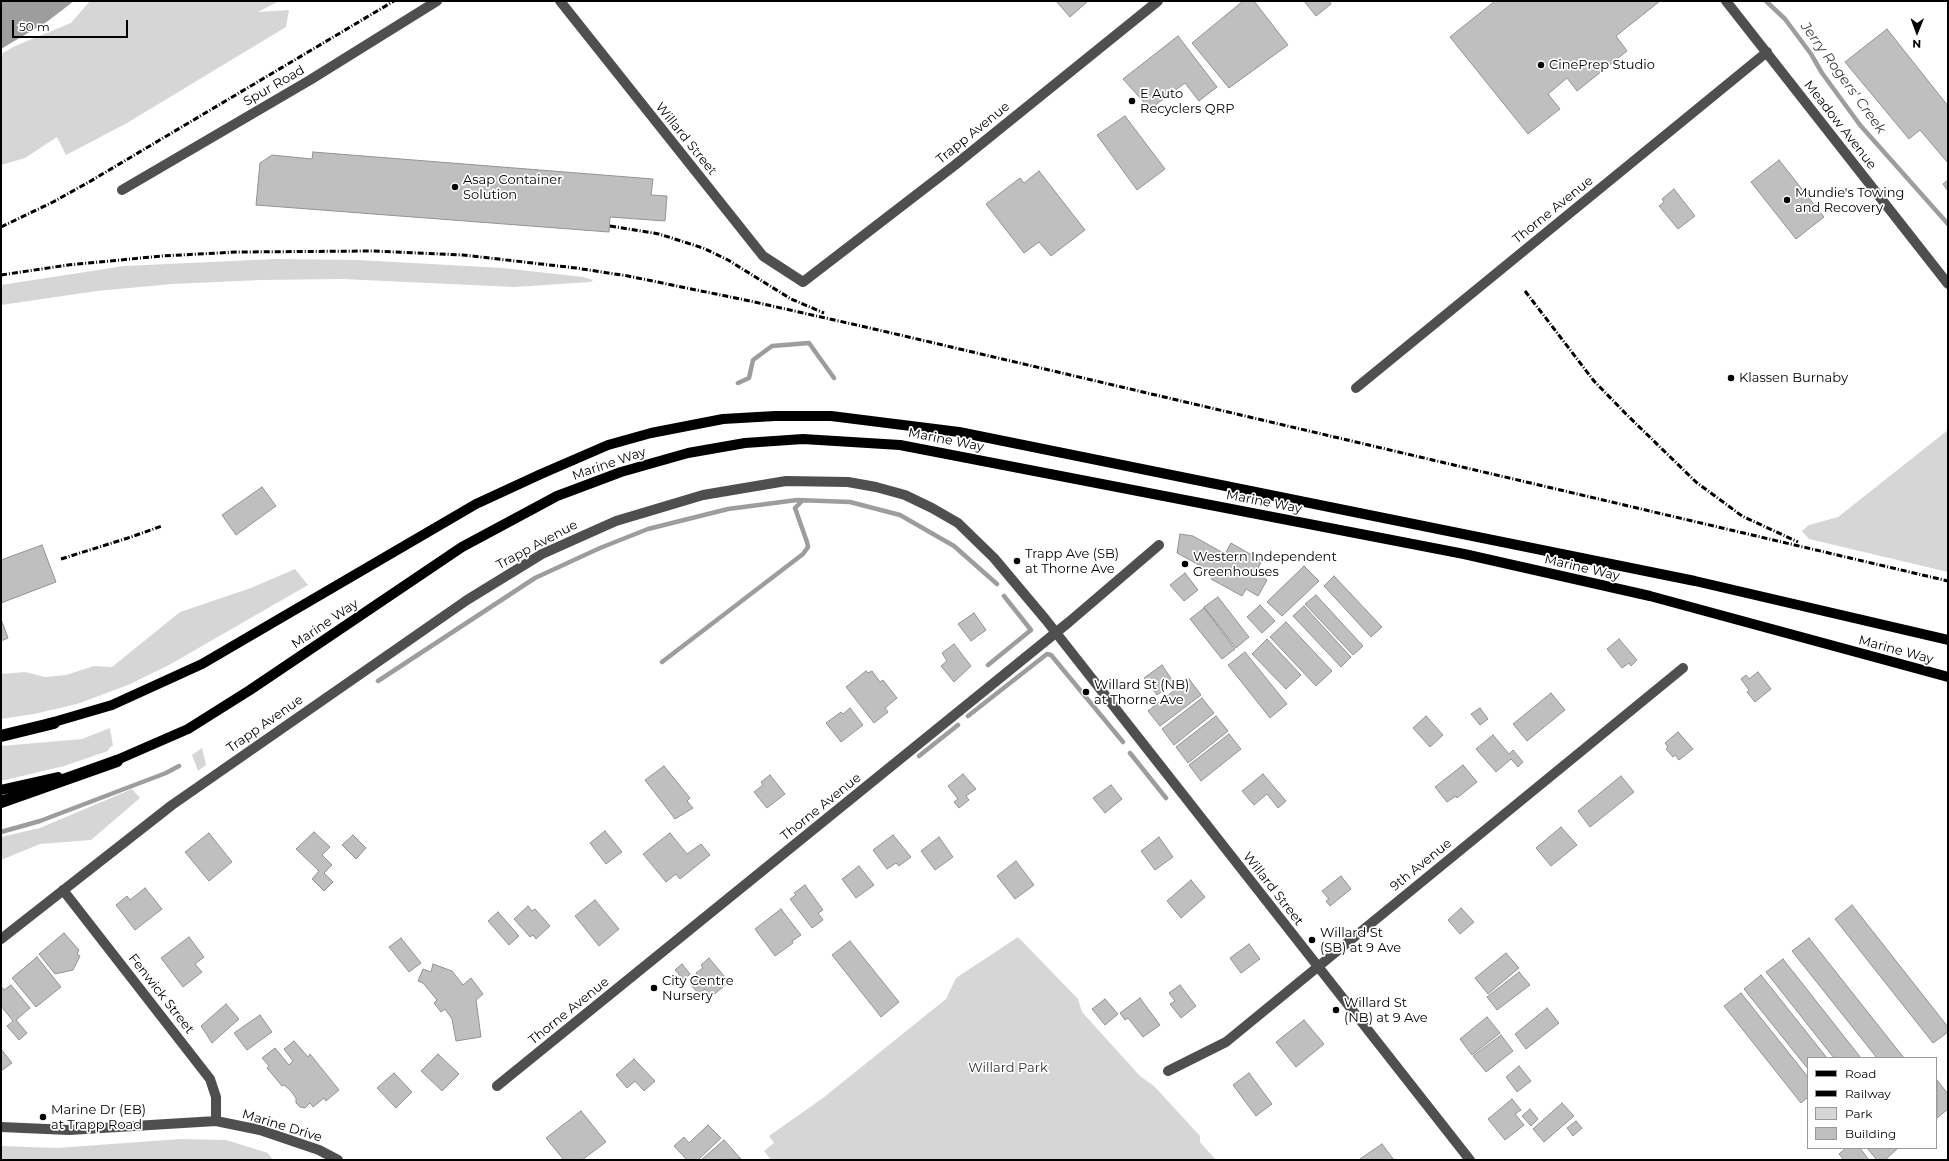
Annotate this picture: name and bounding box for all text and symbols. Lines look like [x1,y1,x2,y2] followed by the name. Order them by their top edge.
[14,12,130,38] scale bar
[1897,12,1937,52] north arrow
[19,19,50,34] text: 50 m
[1797,19,1889,137] water label: Jerry Rogers' Creek
[1912,37,1921,51] text: N
[1549,57,1655,73] place label: CinePrep Studio
[1536,60,1546,70] marker: CinePrep Studio
[241,62,307,110] street label: Spur Road
[1800,77,1880,173] street label: Meadow Avenue
[1140,86,1235,117] place label: E Auto Recyclers QRP
[1127,96,1137,106] marker: E Auto Recyclers QRP
[933,99,1013,167] street label: Trapp Avenue
[652,100,720,178] street label: Willard Street
[463,172,562,203] place label: Asap Container Solution
[1510,173,1596,247] street label: Thorne Avenue
[450,182,460,192] marker: Asap Container Solution
[1795,185,1904,216] place label: Mundie's Towing and Recovery
[1782,195,1792,205] marker: Mundie's Towing and Recovery
[1739,370,1848,386] place label: Klassen Burnaby
[1726,373,1736,383] marker: Klassen Burnaby
[907,425,985,455] street label: Marine Way
[570,444,648,484] street label: Marine Way
[1225,487,1303,517] street label: Marine Way
[494,517,580,573] street label: Trapp Avenue
[1025,546,1119,577] place label: Trapp Ave (SB) at Thorne Ave
[1193,549,1337,580] place label: Western Independent Greenhouses
[1543,552,1621,584] street label: Marine Way
[1012,556,1022,566] marker: Trapp Ave (SB) at Thorne Ave
[1180,559,1190,569] marker: Western Independent Greenhouses
[289,596,361,652] street label: Marine Way
[1857,633,1935,667] street label: Marine Way
[1094,677,1189,708] place label: Willard St (NB) at Thorne Ave
[1081,687,1091,697] marker: Willard St (NB) at Thorne Ave
[224,692,306,756] street label: Trapp Avenue
[778,770,864,844] street label: Thorne Avenue
[1387,835,1455,895] street label: 9th Avenue
[1239,849,1307,929] street label: Willard Street
[1320,925,1401,956] place label: Willard St (SB) at 9 Ave
[1307,935,1317,945] marker: Willard St (SB) at 9 Ave
[125,951,197,1037] street label: Fenwick Street
[662,973,734,1004] place label: City Centre Nursery
[526,974,612,1048] street label: Thorne Avenue
[649,983,659,993] marker: City Centre Nursery
[1344,995,1428,1026] place label: Willard St (NB) at 9 Ave
[1331,1005,1341,1015] marker: Willard St (NB) at 9 Ave
[1807,1057,1937,1149] legend
[968,1060,1048,1076] park label: Willard Park
[1845,1066,1876,1081] text: Road
[1845,1086,1891,1101] text: Railway
[51,1102,146,1133] place label: Marine Dr (EB) at Trapp Road
[240,1106,324,1146] street label: Marine Drive
[1845,1106,1872,1121] text: Park
[38,1112,48,1122] marker: Marine Dr (EB) at Trapp Road
[1845,1126,1896,1141] text: Building

